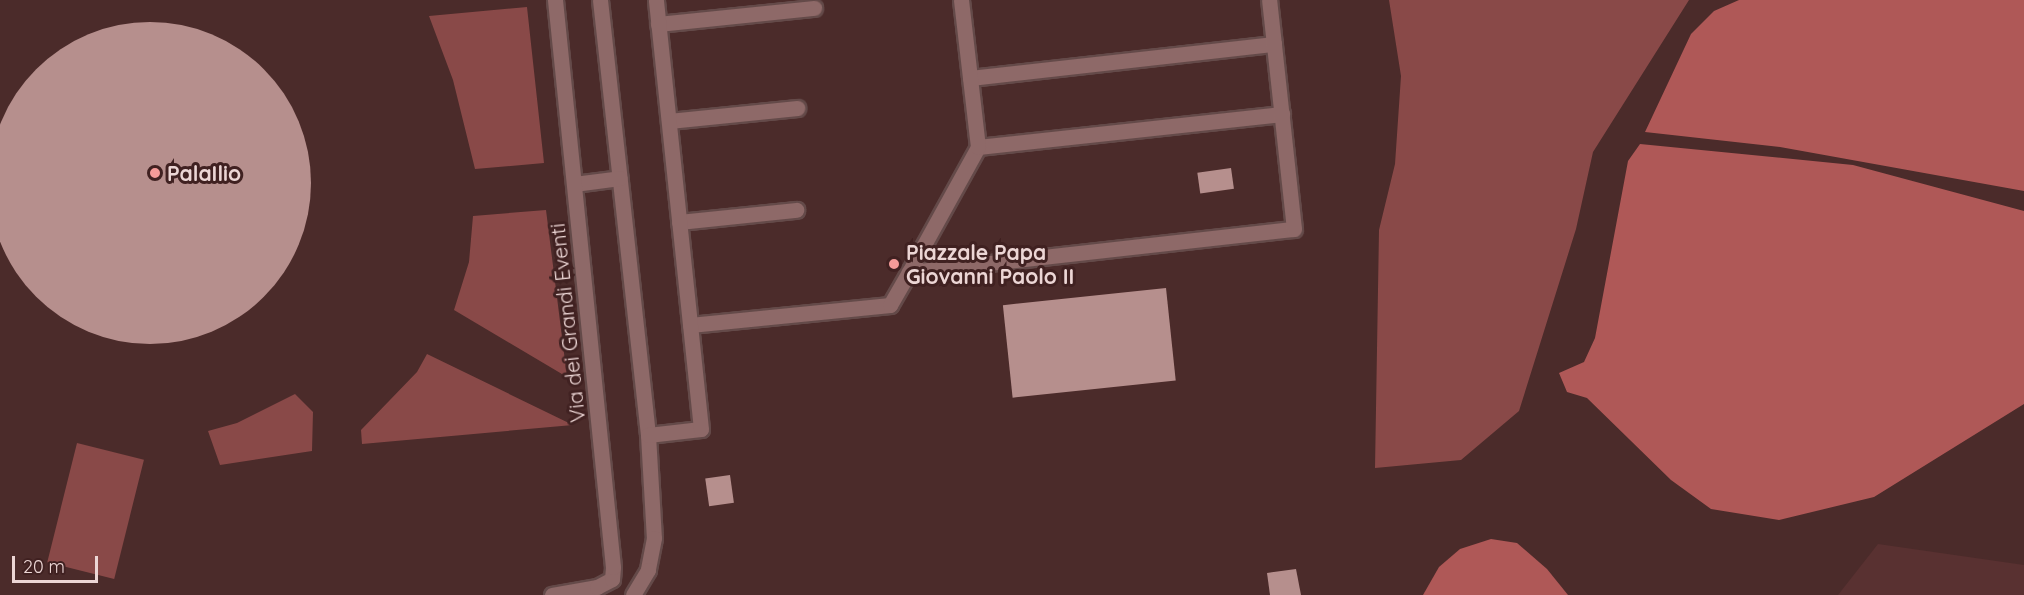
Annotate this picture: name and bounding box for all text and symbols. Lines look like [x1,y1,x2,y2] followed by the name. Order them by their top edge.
[167,160,241,186] place label: PalaIlio
[148,166,162,180] marker: PalaIlio
[544,222,590,424] street label: Via dei Grandi Eventi
[906,239,1074,289] place label: Piazzale Papa Giovanni Paolo II
[887,257,901,271] marker: Piazzale Papa Giovanni Paolo II
[15,544,100,582] scale bar
[23,555,65,578] text: 20 m

